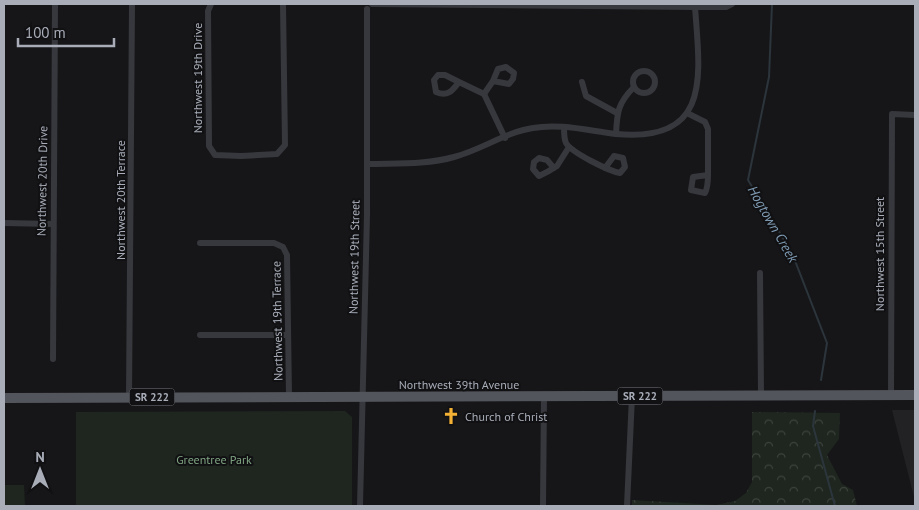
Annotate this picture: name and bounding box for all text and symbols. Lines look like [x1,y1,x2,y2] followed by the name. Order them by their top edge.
[18,15,114,47] scale bar
[25,23,66,42] text: 100 m
[190,23,205,133] street label: Northwest 19th Drive
[34,126,50,236] street label: Northwest 20th Drive
[113,140,128,260] street label: Northwest 20th Terrace
[744,182,803,266] water label: Hogtown Creek
[872,197,887,311] street label: Northwest 15th Street
[346,200,362,314] street label: Northwest 19th Street
[268,261,286,381] street label: Northwest 19th Terrace
[399,377,519,392] street label: Northwest 39th Avenue
[130,388,174,406] road number: SR 222
[618,388,662,404] road number: SR 222
[441,406,461,426] church icon: Church of Christ
[465,409,547,424] place label: Church of Christ
[15,445,65,495] north arrow
[35,448,45,466] text: N
[176,452,252,467] park label: Greentree Park

